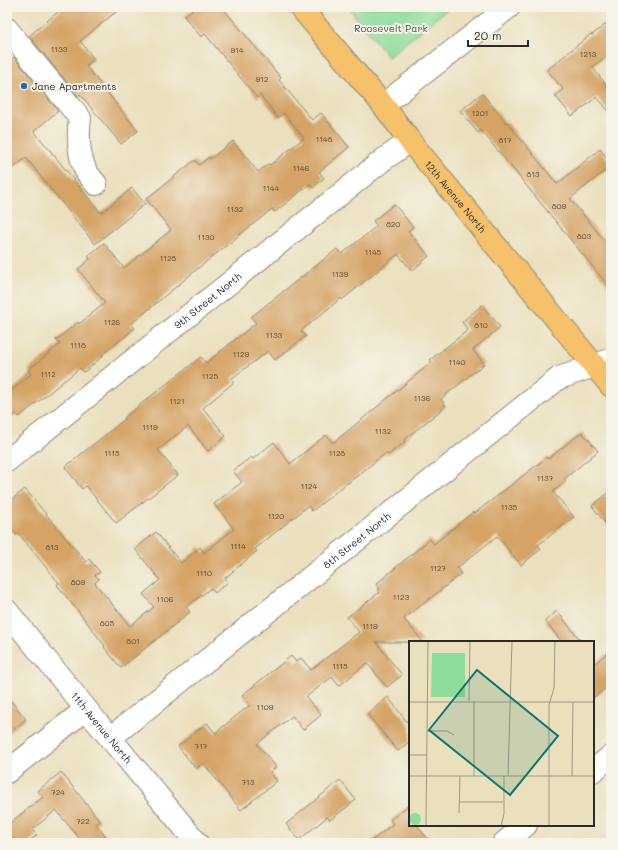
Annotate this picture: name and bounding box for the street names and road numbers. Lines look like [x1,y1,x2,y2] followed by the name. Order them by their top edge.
[422,157,489,236] street label: 12th Avenue North
[171,269,245,332] street label: 9th Street North
[320,509,394,572] street label: 8th Street North
[68,689,135,766] street label: 11th Avenue North

